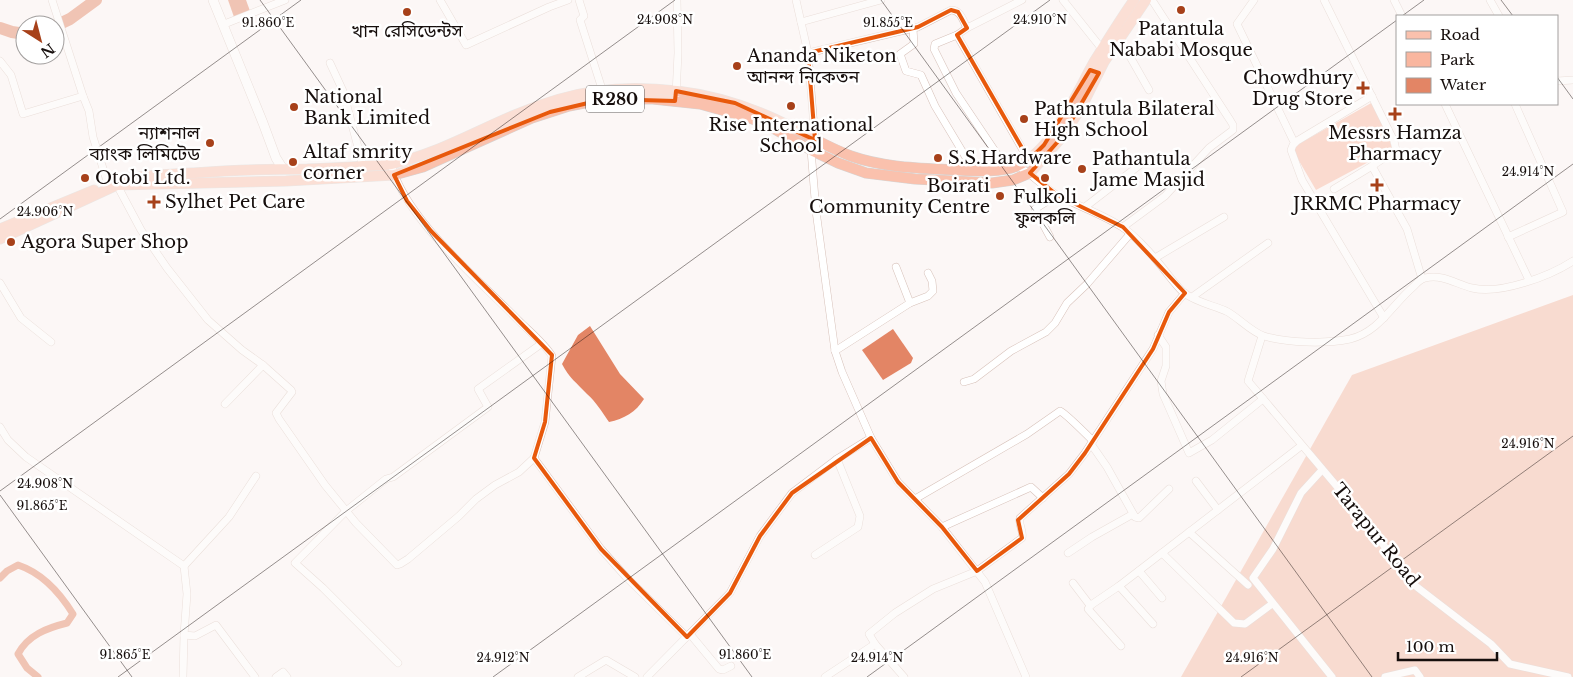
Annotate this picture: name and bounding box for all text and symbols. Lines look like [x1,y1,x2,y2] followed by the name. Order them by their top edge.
[1175,4,1187,16] marker: Patantula Nababi Mosque
[401,6,413,18] marker: খান রেসিডেন্টস
[637,12,693,27] text: 24.908°N
[1013,12,1067,27] text: 24.910°N
[15,15,65,65] north arrow
[242,15,295,30] text: 91.860°E
[863,15,913,30] text: 91.855°E
[1396,15,1558,105] legend
[1109,18,1253,61] place label: Patantula Nababi Mosque
[351,20,464,42] place label: খান রেসিডেন্টস
[1440,25,1480,44] text: Road
[37,39,58,62] text: N
[746,45,897,88] place label: Ananda Niketon আনন্দ নিকেতন
[1440,50,1476,69] text: Park
[731,60,743,72] marker: Ananda Niketon আনন্দ নিকেতন
[1243,67,1353,110] place label: Chowdhury Drug Store
[1439,75,1487,94] text: Water
[1357,82,1369,94] marker: Chowdhury Drug Store
[304,86,430,129] place label: National Bank Limited
[586,86,644,112] road number: R280
[1034,98,1215,141] place label: Pathantula Bilateral High School
[785,100,797,112] marker: Rise International School
[288,101,300,113] marker: National Bank Limited
[1389,108,1401,120] marker: Messrs Hamza Pharmacy
[1018,113,1030,125] marker: Pathantula Bilateral High School
[709,114,874,157] place label: Rise International School
[88,122,201,165] place label: ন্যাশনাল ব্যাংক লিমিটেড
[1328,122,1462,165] place label: Messrs Hamza Pharmacy
[204,137,216,149] marker: ন্যাশনাল ব্যাংক লিমিটেড
[302,141,413,184] place label: Altaf smrity corner
[948,147,1072,169] place label: S.S.Hardware
[1090,148,1205,191] place label: Pathantula Jame Masjid
[932,152,944,164] marker: S.S.Hardware
[287,156,299,168] marker: Altaf smrity corner
[1076,163,1088,175] marker: Pathantula Jame Masjid
[1502,164,1554,179] text: 24.914°N
[95,167,191,189] place label: Otobi Ltd.
[79,172,91,184] marker: Otobi Ltd.
[1039,172,1051,184] marker: Fulkoli ফুলকলি
[809,175,990,218] place label: Boirati Community Centre
[1371,179,1383,191] marker: JRRMC Pharmacy
[1013,186,1077,229] place label: Fulkoli ফুলকলি
[994,190,1006,202] marker: Boirati Community Centre
[165,191,305,213] place label: Sylhet Pet Care
[1291,193,1462,215] place label: JRRMC Pharmacy
[147,195,161,209] marker: Sylhet Pet Care
[17,204,73,219] text: 24.906°N
[20,231,188,253] place label: Agora Super Shop
[5,236,17,248] marker: Agora Super Shop
[1501,436,1555,451] text: 24.916°N
[17,476,73,491] text: 24.908°N
[1328,479,1424,591] street label: Tarapur Road
[17,498,68,513] text: 91.865°E
[1398,630,1497,662] scale bar
[1406,637,1455,656] text: 100 m
[100,647,151,662] text: 91.865°E
[719,647,772,662] text: 91.860°E
[476,650,530,665] text: 24.912°N
[851,650,903,665] text: 24.914°N
[1225,650,1279,665] text: 24.916°N

